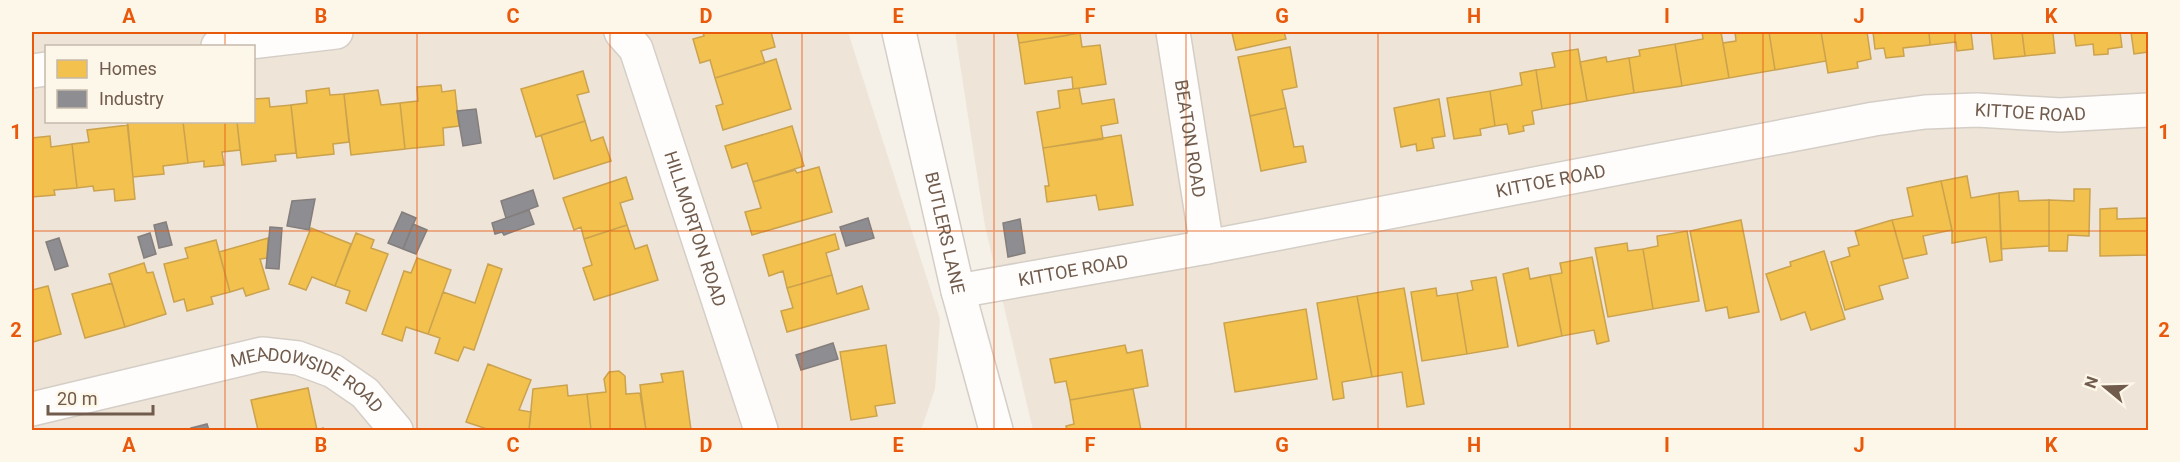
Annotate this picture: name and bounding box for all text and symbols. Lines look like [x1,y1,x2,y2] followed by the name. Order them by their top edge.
[122,4,136,28] text: A
[315,4,327,28] text: B
[506,4,520,28] text: C
[700,4,713,28] text: D
[892,4,904,28] text: E
[1085,4,1096,28] text: F
[1275,4,1289,28] text: G
[1467,4,1481,28] text: H
[1664,4,1670,28] text: I
[1853,4,1865,28] text: J
[2045,4,2058,28] text: K
[45,45,255,123] legend
[99,58,157,79] text: Homes
[1171,78,1210,199] street label: BEATON ROAD
[99,88,164,109] text: Industry
[1974,99,2086,125] street label: KITTOE ROAD
[10,120,22,144] text: 1
[2158,120,2170,144] text: 1
[660,148,731,309] street label: HILLMORTON ROAD
[1494,160,1607,201] street label: KITTOE ROAD
[921,170,969,296] street label: BUTLERS LANE
[1017,250,1130,290] street label: KITTOE ROAD
[10,318,22,342] text: 2
[2158,318,2170,342] text: 2
[228,342,388,417] street label: MEADOWSIDE ROAD
[2075,357,2135,417] north arrow
[2080,374,2102,391] text: N
[48,378,153,416] scale bar
[57,388,97,409] text: 20 m
[122,433,136,457] text: A
[315,433,327,457] text: B
[506,433,520,457] text: C
[700,433,713,457] text: D
[892,433,904,457] text: E
[1085,433,1096,457] text: F
[1275,433,1289,457] text: G
[1467,433,1481,457] text: H
[1664,433,1670,457] text: I
[1853,433,1865,457] text: J
[2045,433,2058,457] text: K

